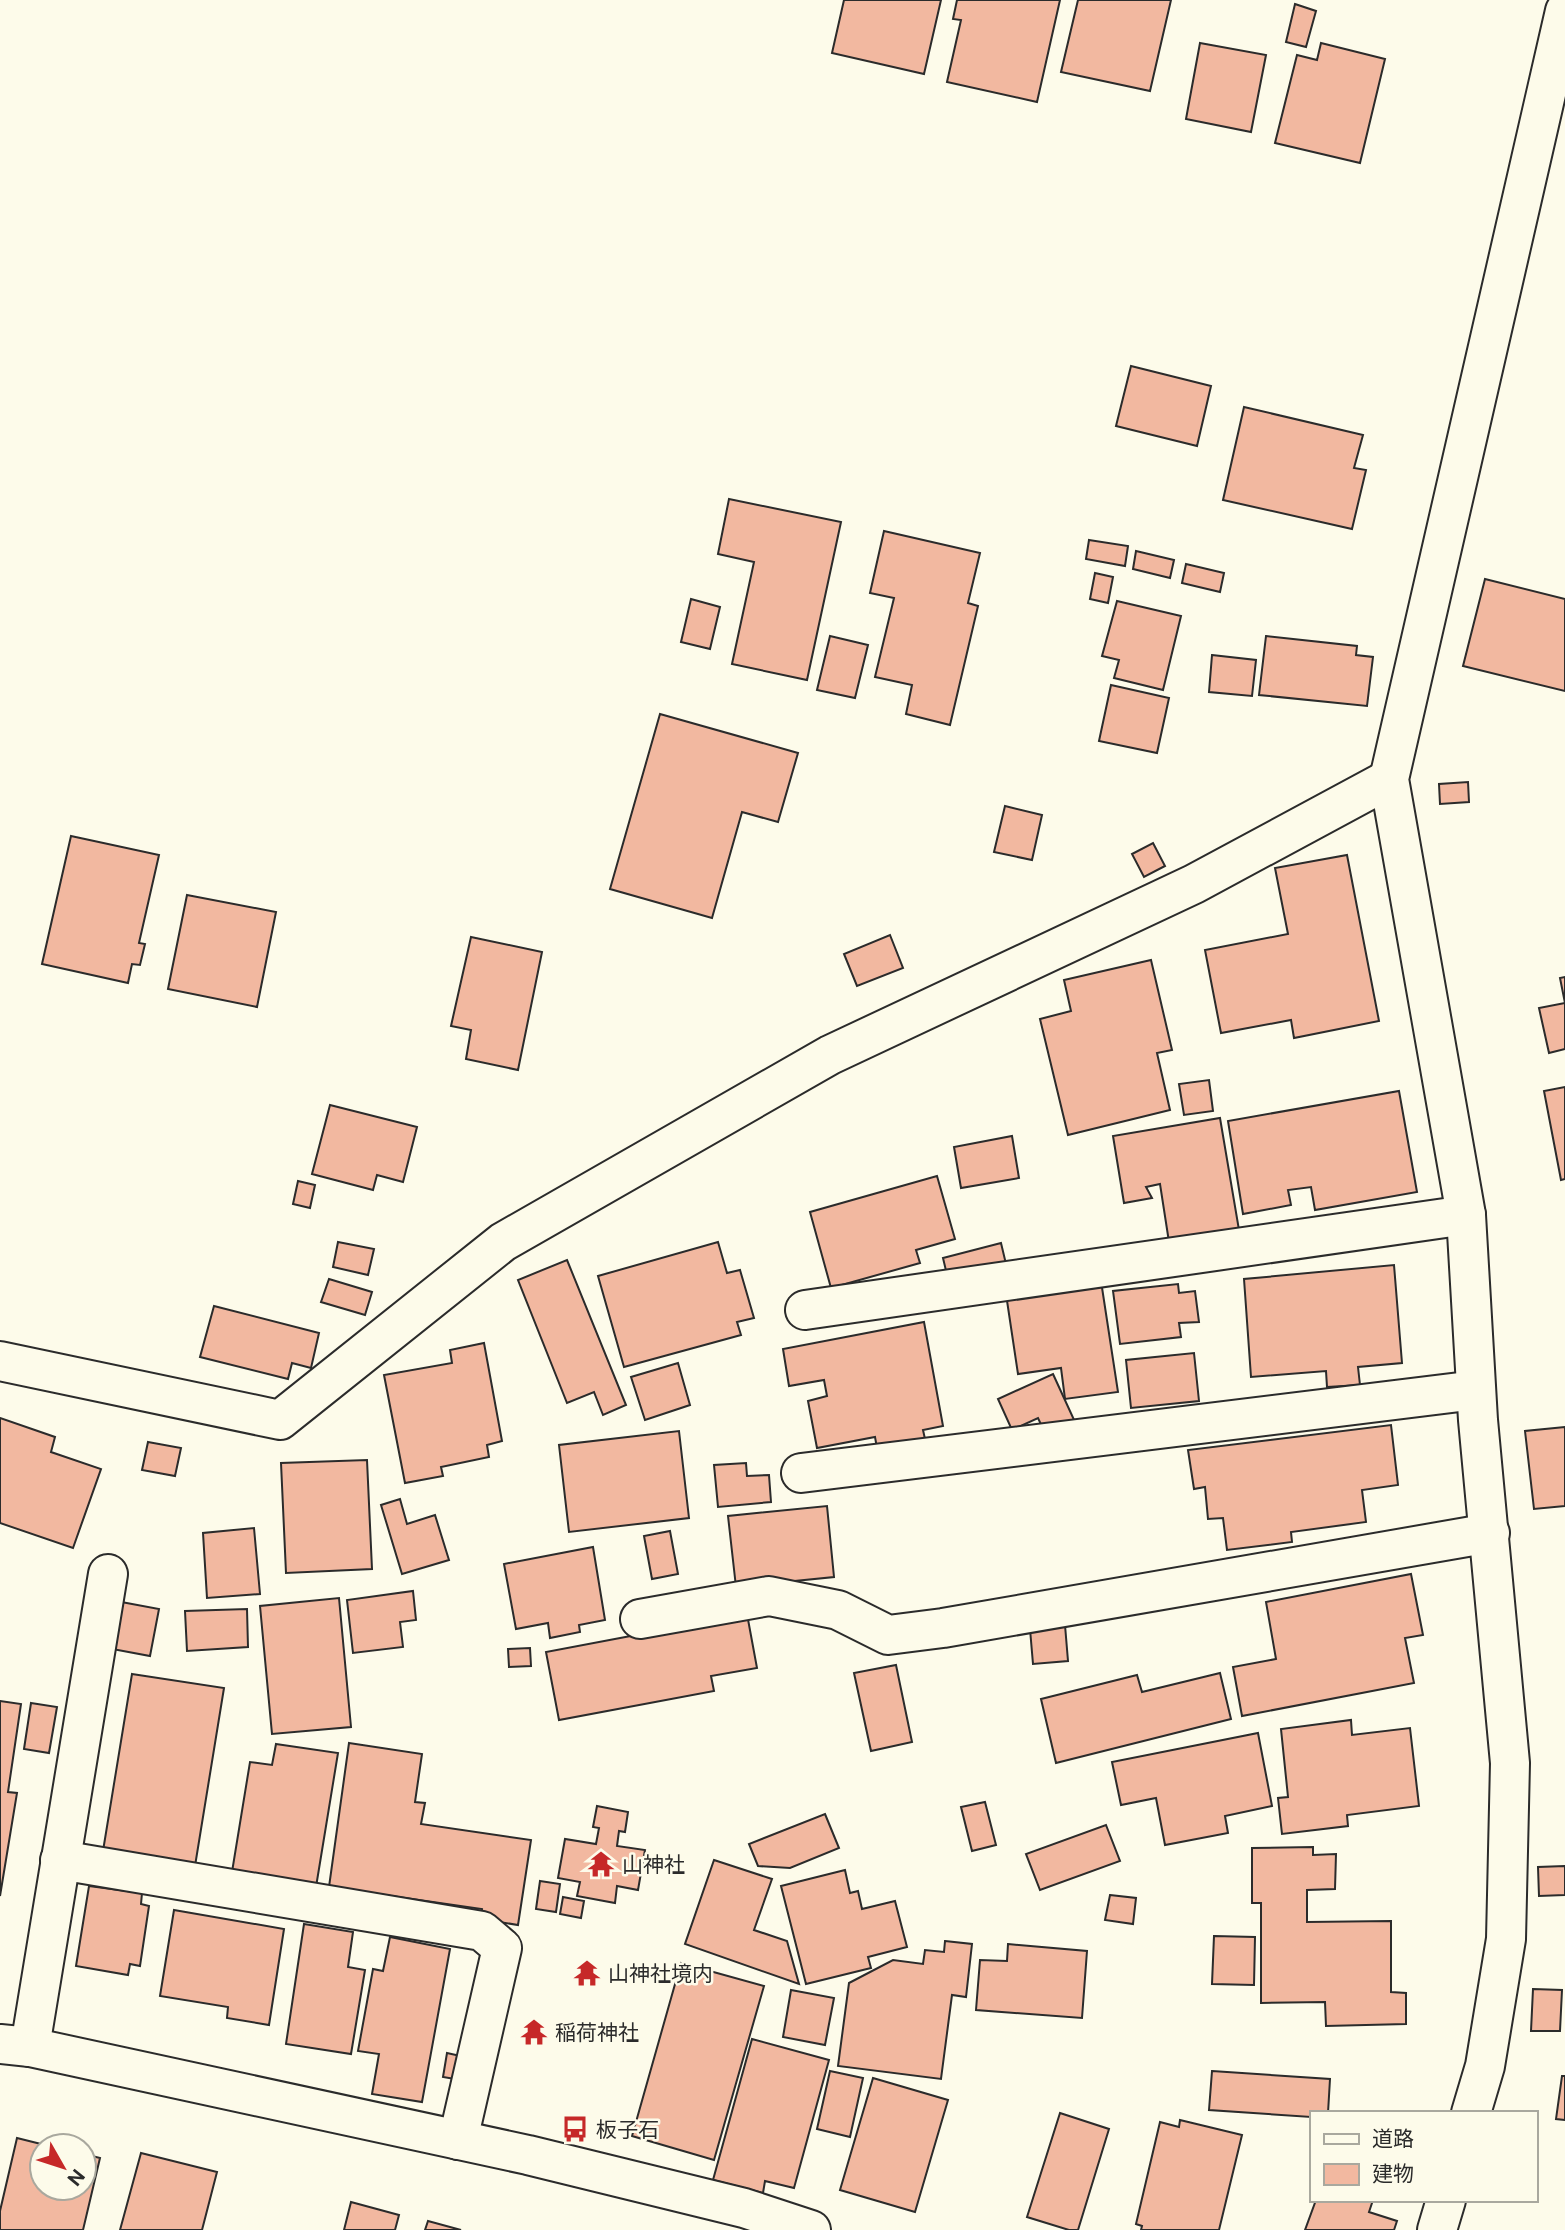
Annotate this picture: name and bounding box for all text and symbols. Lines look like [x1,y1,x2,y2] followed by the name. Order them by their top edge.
[586,1849,616,1879] temple icon: 山神社
[622,1852,685,1877] place label: 山神社
[572,1958,602,1988] temple icon: 山神社境内
[608,1961,713,1986] place label: 山神社境内
[519,2017,549,2047] temple icon: 稲荷神社
[555,2020,639,2045] place label: 稲荷神社
[1310,2111,1537,2202] legend
[560,2114,590,2144] bus stop icon: 板子石
[596,2117,659,2142] place label: 板子石
[1372,2126,1414,2151] text: 道路
[28,2132,98,2202] north arrow
[1372,2161,1414,2186] text: 建物
[63,2165,89,2190] text: N

